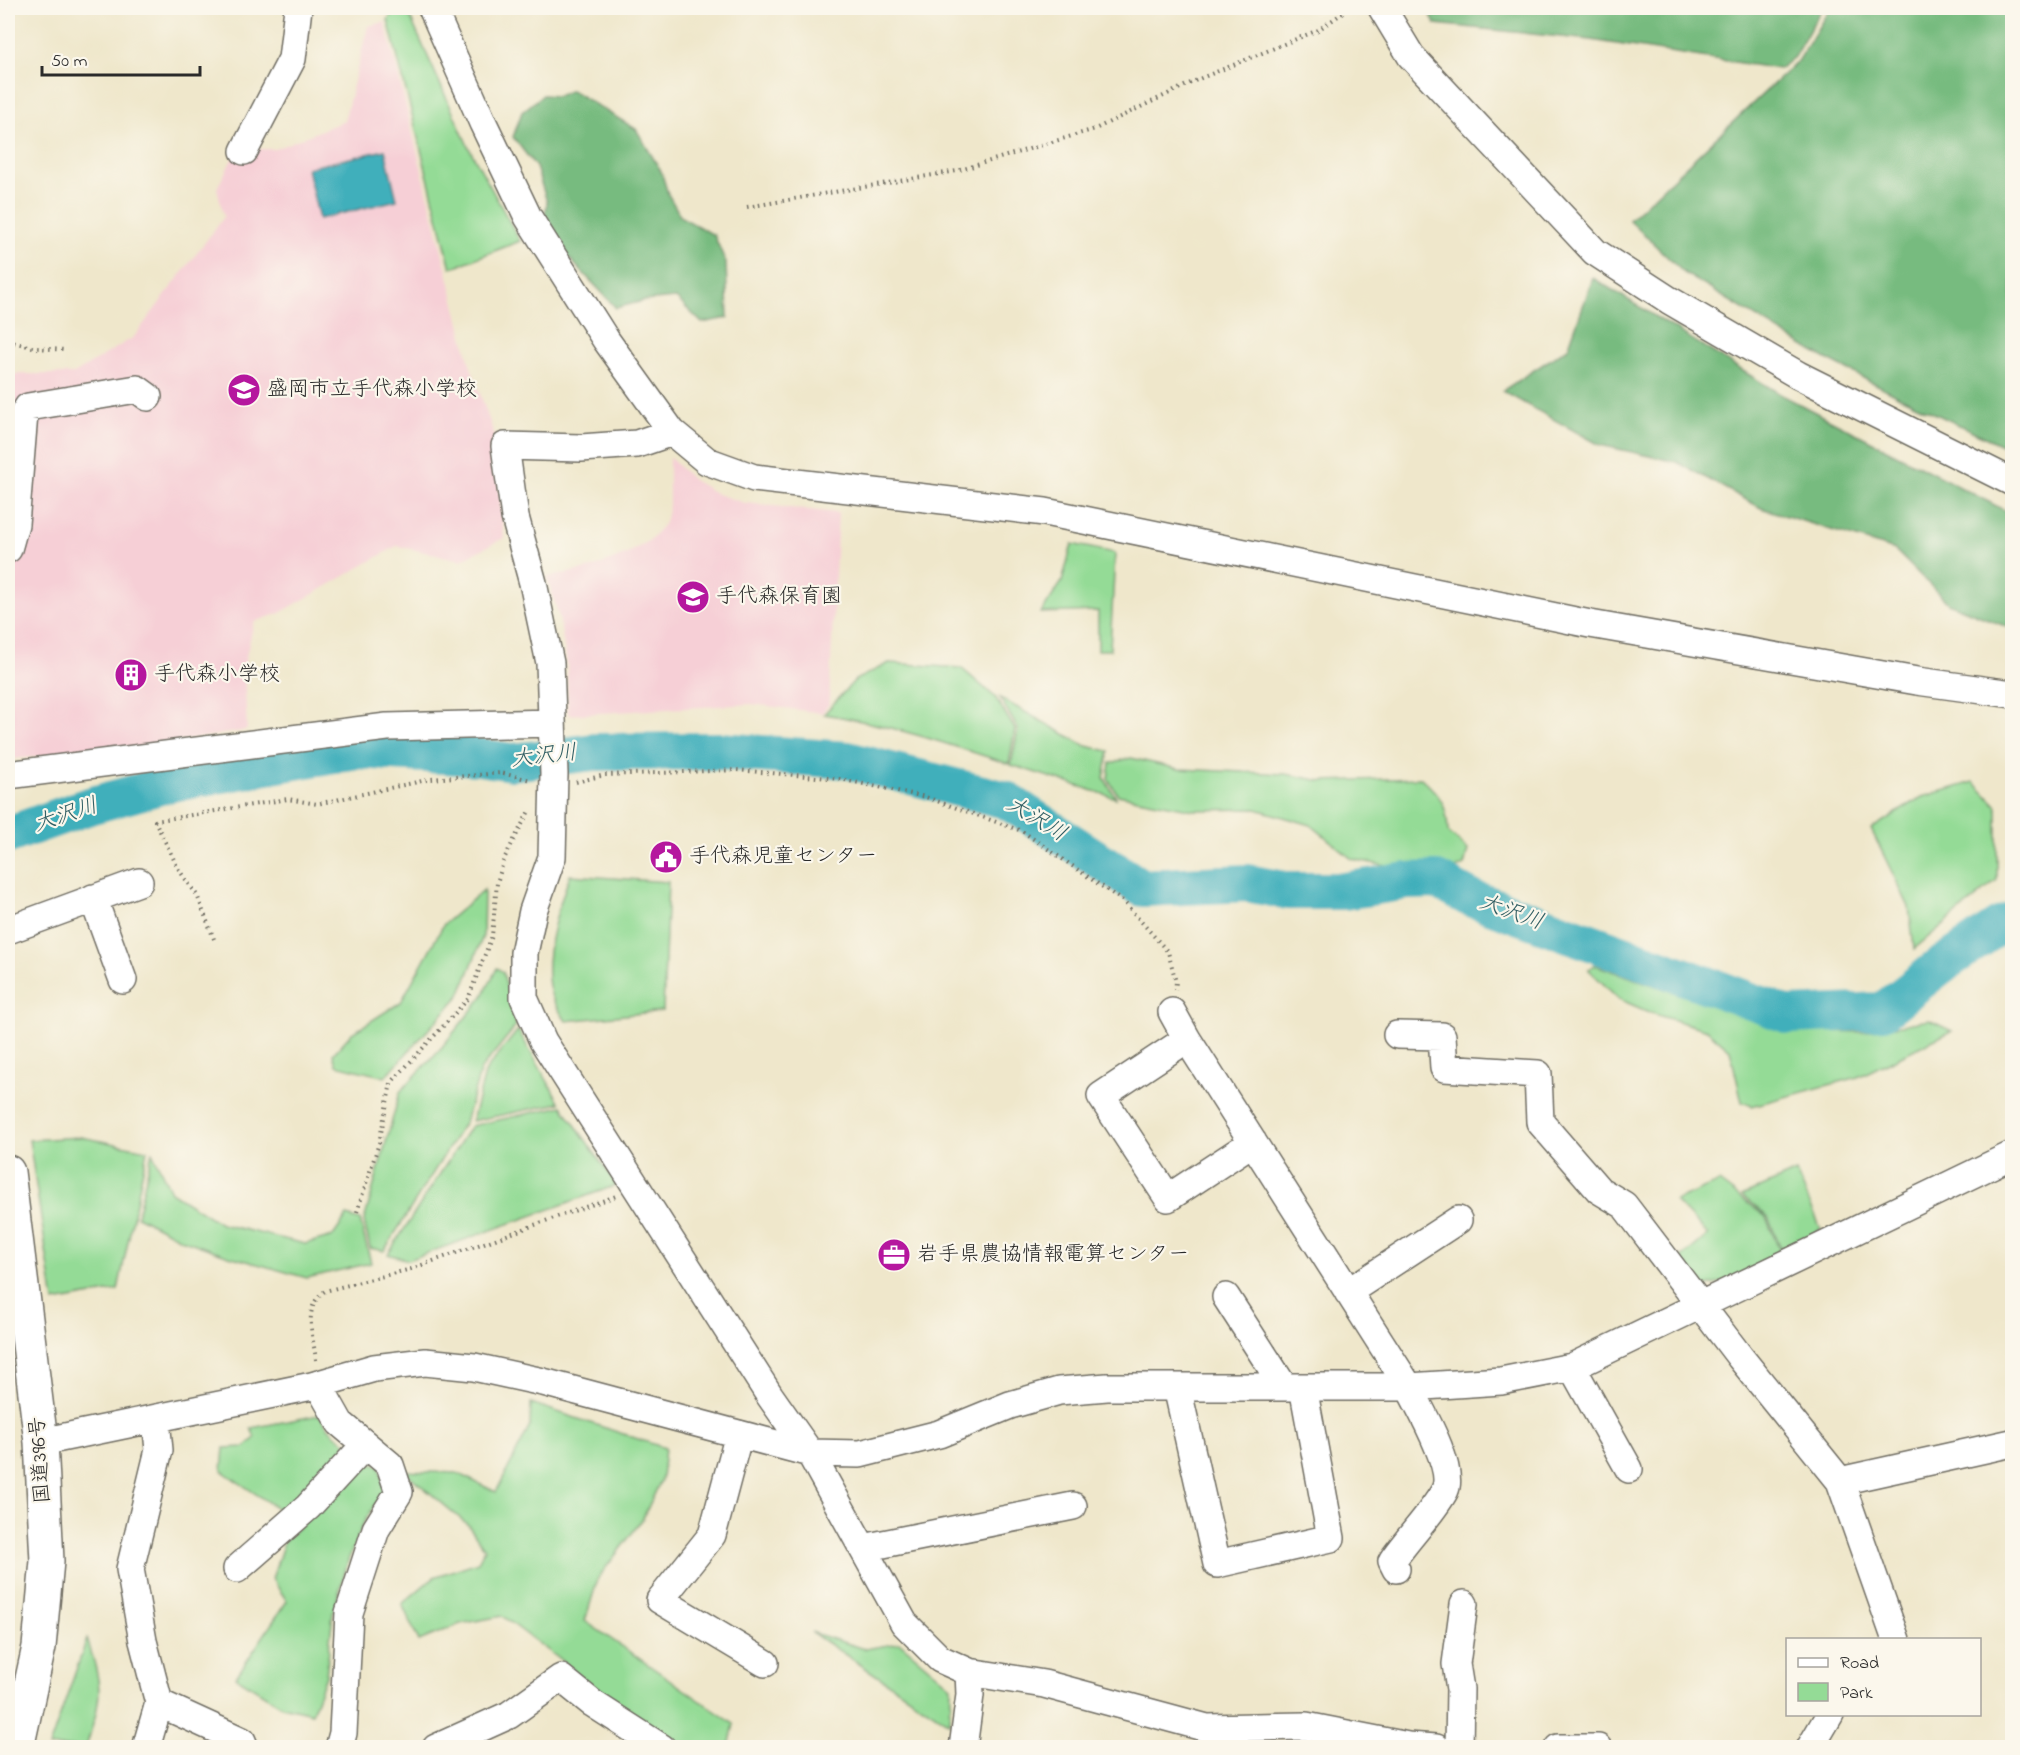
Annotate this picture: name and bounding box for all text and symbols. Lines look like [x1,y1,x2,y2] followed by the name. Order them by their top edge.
[42,39,200,77] scale bar
[51,49,88,75] text: 50 m
[226,372,262,408] school or university icon: 盛岡市立手代森小学校
[267,375,477,405] place label: 盛岡市立手代森小学校
[675,579,711,615] school or university icon: 手代森保育園
[716,582,842,612] place label: 手代森保育園
[113,657,149,693] building icon: 手代森小学校
[154,660,280,690] place label: 手代森小学校
[510,738,578,776] water label: 大沢川
[999,789,1073,851] water label: 大沢川
[30,791,102,841] water label: 大沢川
[648,839,684,875] public building icon: 手代森児童センター
[689,842,877,872] place label: 手代森児童センター
[1475,887,1547,939] water label: 大沢川
[876,1237,912,1273] office icon: 岩手県農協情報電算センター
[917,1240,1189,1270] place label: 岩手県農協情報電算センター
[23,1415,59,1505] street label: 国道396号
[1786,1638,1981,1716] legend
[1840,1651,1879,1677] text: Road
[1840,1681,1873,1707] text: Park

